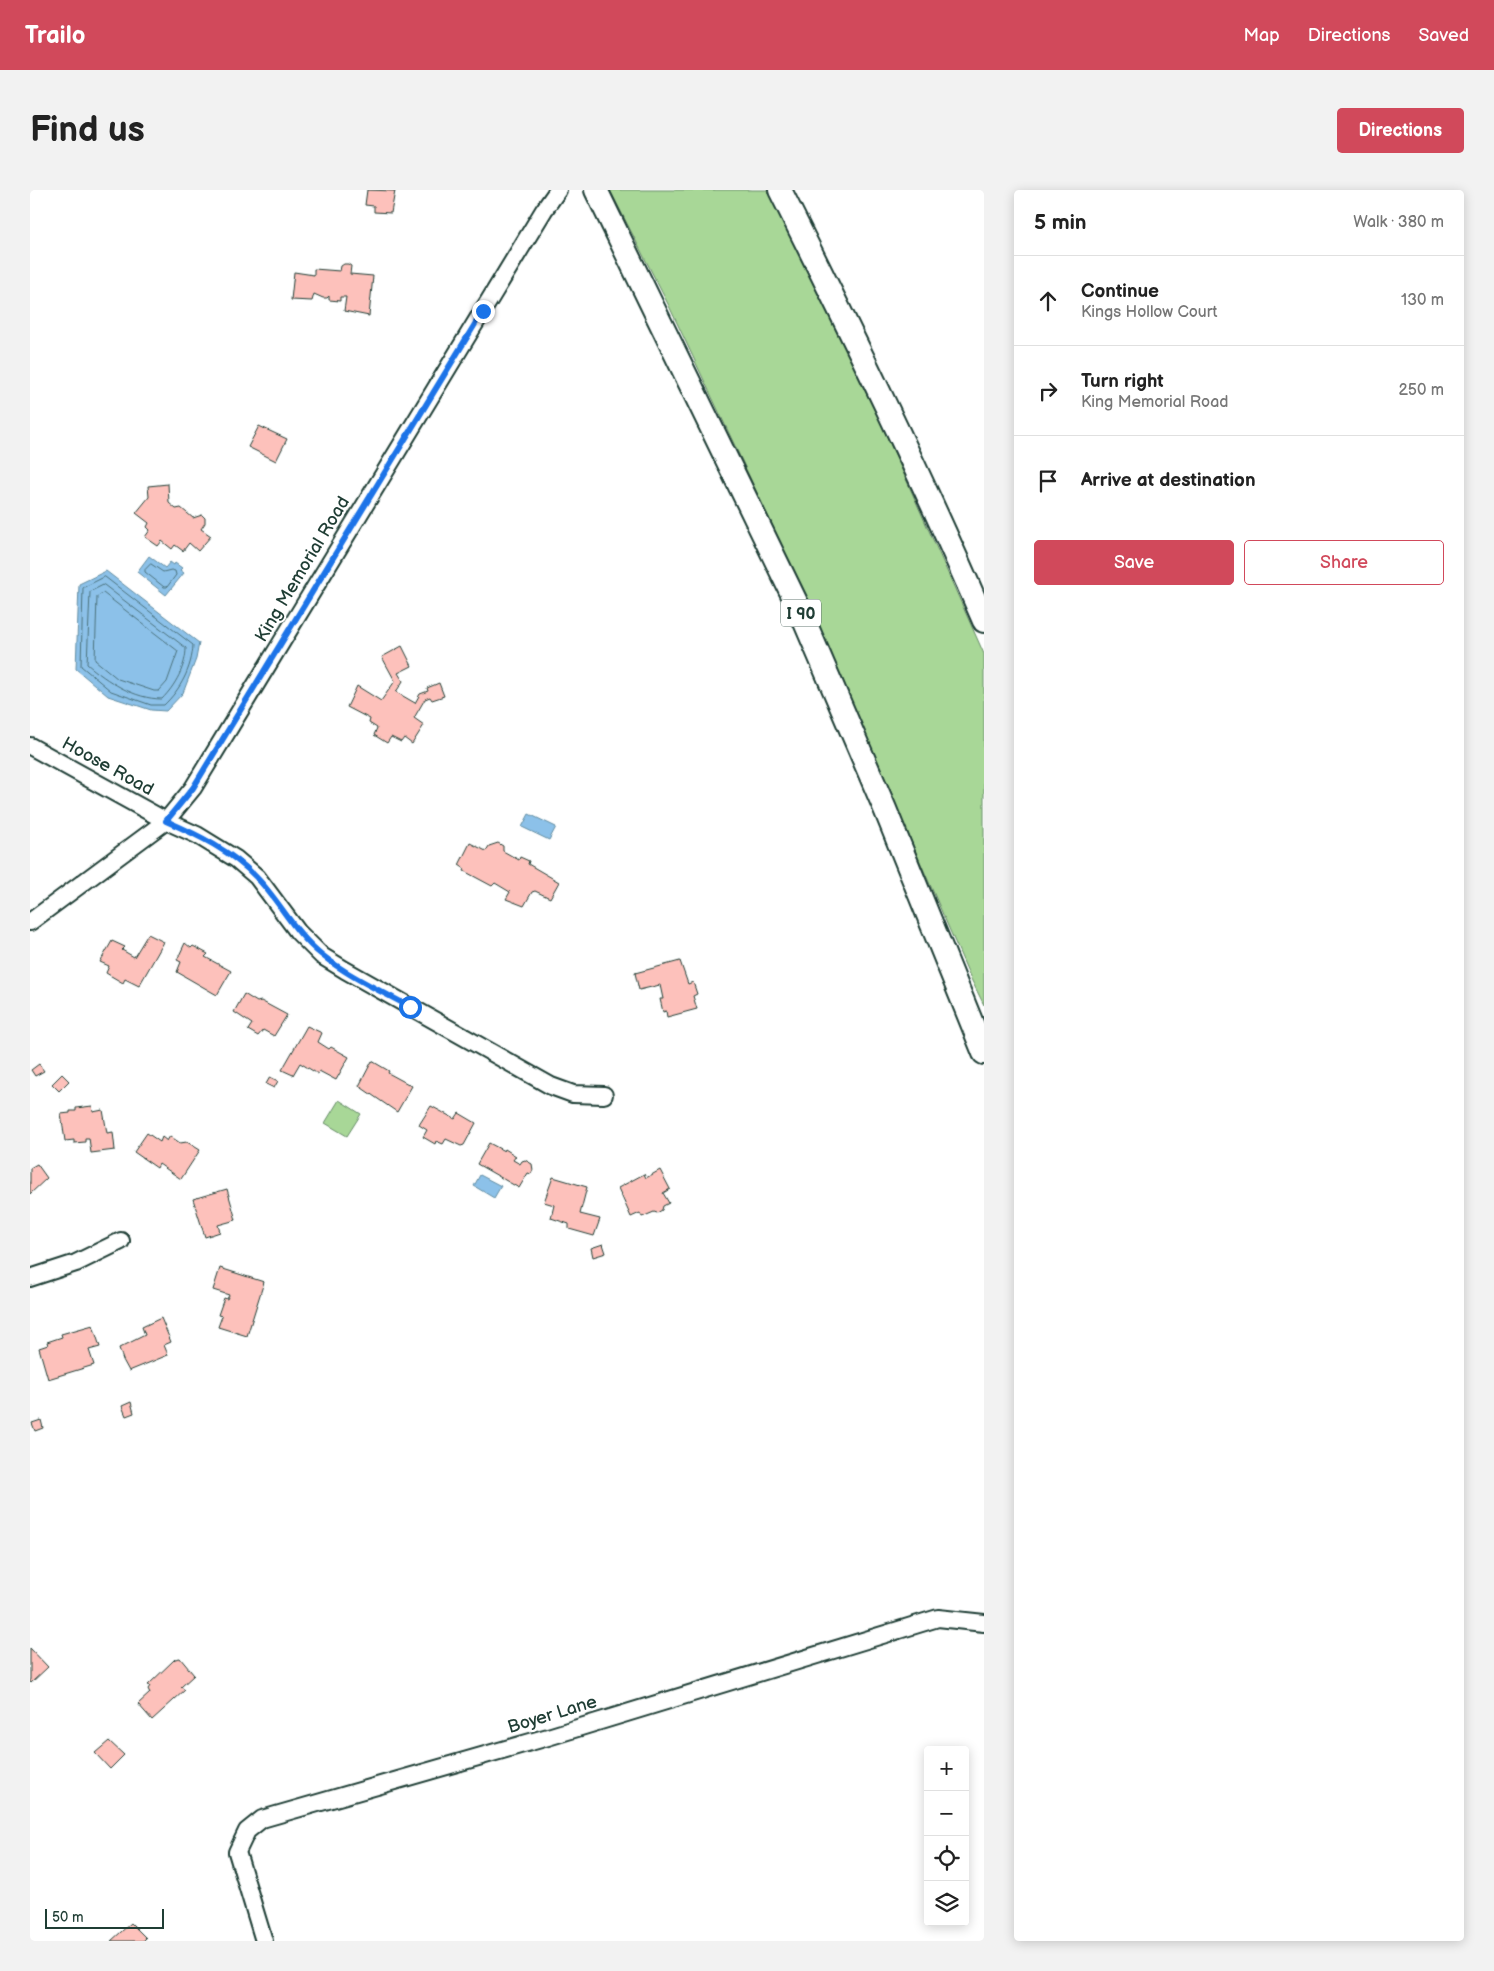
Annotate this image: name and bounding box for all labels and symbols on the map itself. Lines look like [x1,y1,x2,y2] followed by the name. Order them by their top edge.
[472,300,495,323] route end
[251,493,354,646] street label: King Memorial Road
[781,599,821,626] road number: I 90
[58,733,157,800] street label: Hoose Road
[399,996,422,1019] route start
[505,1691,600,1738] street label: Boyer Lane
[45,1906,164,1929] scale bar

